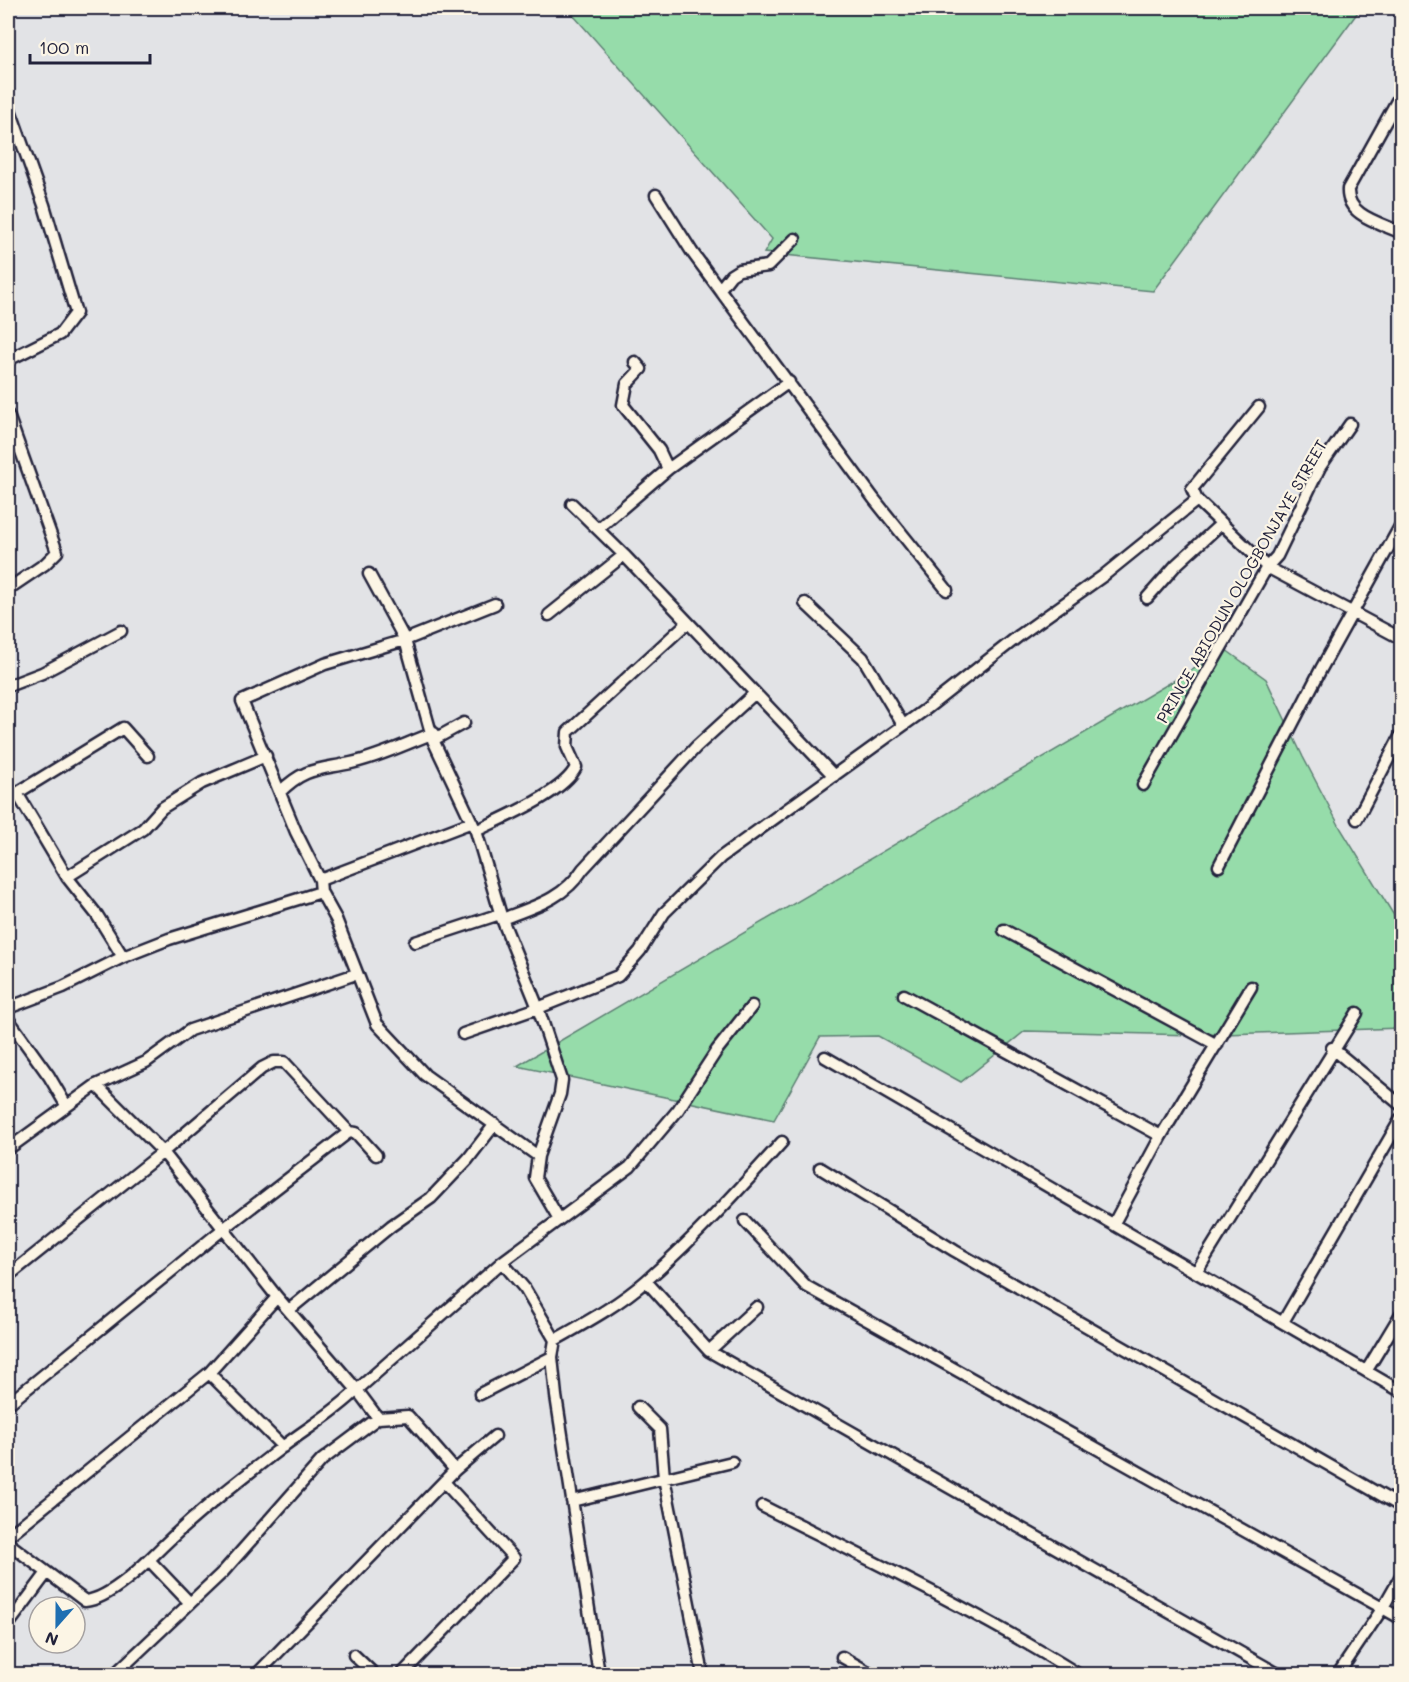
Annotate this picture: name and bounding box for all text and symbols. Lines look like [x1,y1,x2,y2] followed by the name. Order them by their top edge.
[30,27,150,65] scale bar
[39,35,89,59] text: 100 m
[1151,435,1331,727] street label: PRINCE ABIODUN OLOGBONJAYE STREET
[27,1595,87,1655] north arrow
[42,1627,61,1651] text: N

